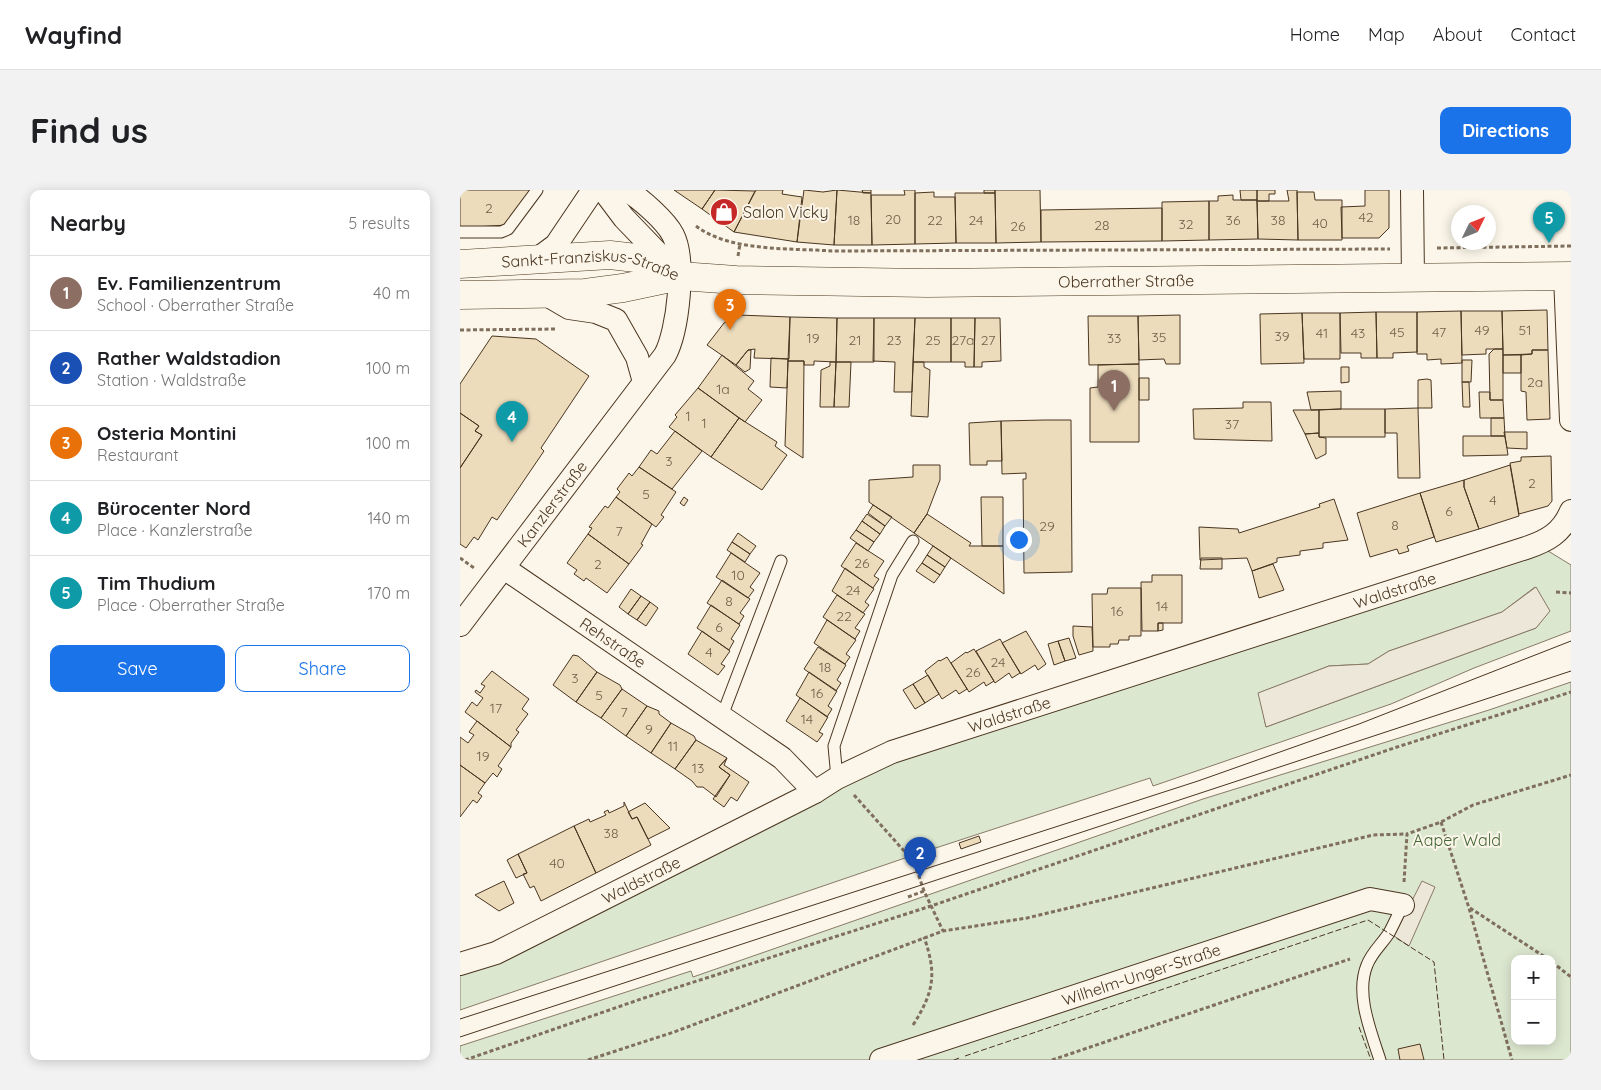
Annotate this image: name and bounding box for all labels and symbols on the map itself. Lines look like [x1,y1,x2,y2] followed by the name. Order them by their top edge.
[709,197,739,227] shop icon: Salon Vicky
[485,199,493,217] house number: 2
[743,202,829,222] place label: Salon Vicky
[1533,202,1565,243] pin: 5
[1451,205,1496,250] north arrow
[1358,208,1374,226] house number: 42
[885,210,901,228] house number: 20
[848,211,860,229] house number: 18
[927,211,943,229] house number: 22
[969,211,983,229] house number: 24
[1226,211,1241,229] house number: 36
[1271,211,1285,229] house number: 38
[1312,214,1328,232] house number: 40
[1178,215,1194,233] house number: 32
[1094,216,1110,234] house number: 28
[1010,217,1026,235] house number: 26
[501,245,682,285] street label: Sankt-Franziskus-Straße
[1058,270,1194,292] street label: Oberrather Straße
[714,289,746,330] pin: 3
[1475,321,1490,339] house number: 49
[1519,321,1531,339] house number: 51
[1389,323,1405,341] house number: 45
[1432,323,1446,341] house number: 47
[1316,324,1328,342] house number: 41
[1351,324,1365,342] house number: 43
[1274,327,1290,345] house number: 39
[1152,328,1166,346] house number: 35
[807,329,820,347] house number: 19
[1107,329,1121,347] house number: 33
[849,331,861,349] house number: 21
[886,331,902,349] house number: 23
[925,331,941,349] house number: 25
[951,331,975,349] house number: 27a
[981,331,995,349] house number: 27
[1098,370,1130,411] pin: 1
[1527,373,1543,391] house number: 2a
[716,380,730,398] house number: 1a
[496,401,528,442] pin: 4
[685,407,691,425] house number: 1
[701,414,707,432] house number: 1
[1225,415,1239,433] house number: 37
[665,452,673,470] house number: 3
[513,457,591,551] street label: Kanzlerstraße
[1528,474,1536,492] house number: 2
[642,485,650,503] house number: 5
[1489,491,1497,509] house number: 4
[1445,502,1453,520] house number: 6
[1391,516,1399,534] house number: 8
[1039,517,1055,535] house number: 29
[615,522,623,540] house number: 7
[1006,527,1032,553] your location
[854,554,870,572] house number: 26
[594,555,602,573] house number: 2
[731,566,745,584] house number: 10
[1351,568,1439,613] street label: Waldstraße
[846,581,860,599] house number: 24
[725,592,733,610] house number: 8
[1156,597,1168,615] house number: 14
[1111,602,1124,620] house number: 16
[836,607,852,625] house number: 22
[576,613,650,672] street label: Rehstraße
[715,618,723,636] house number: 6
[705,643,713,661] house number: 4
[991,653,1005,671] house number: 24
[819,658,831,676] house number: 18
[965,663,981,681] house number: 26
[571,669,579,687] house number: 3
[811,684,824,702] house number: 16
[595,686,603,704] house number: 5
[965,692,1053,737] street label: Waldstraße
[490,699,502,717] house number: 17
[620,703,628,721] house number: 7
[801,710,813,728] house number: 14
[645,720,653,738] house number: 9
[668,737,678,755] house number: 11
[477,747,490,765] house number: 19
[692,759,704,777] house number: 13
[604,824,618,842] house number: 38
[1413,830,1501,850] park label: Aaper Wald
[904,837,936,878] pin: 2
[598,852,684,908] street label: Waldstraße
[549,854,565,872] house number: 40
[1059,939,1223,1010] street label: Wilhelm-Unger-Straße

